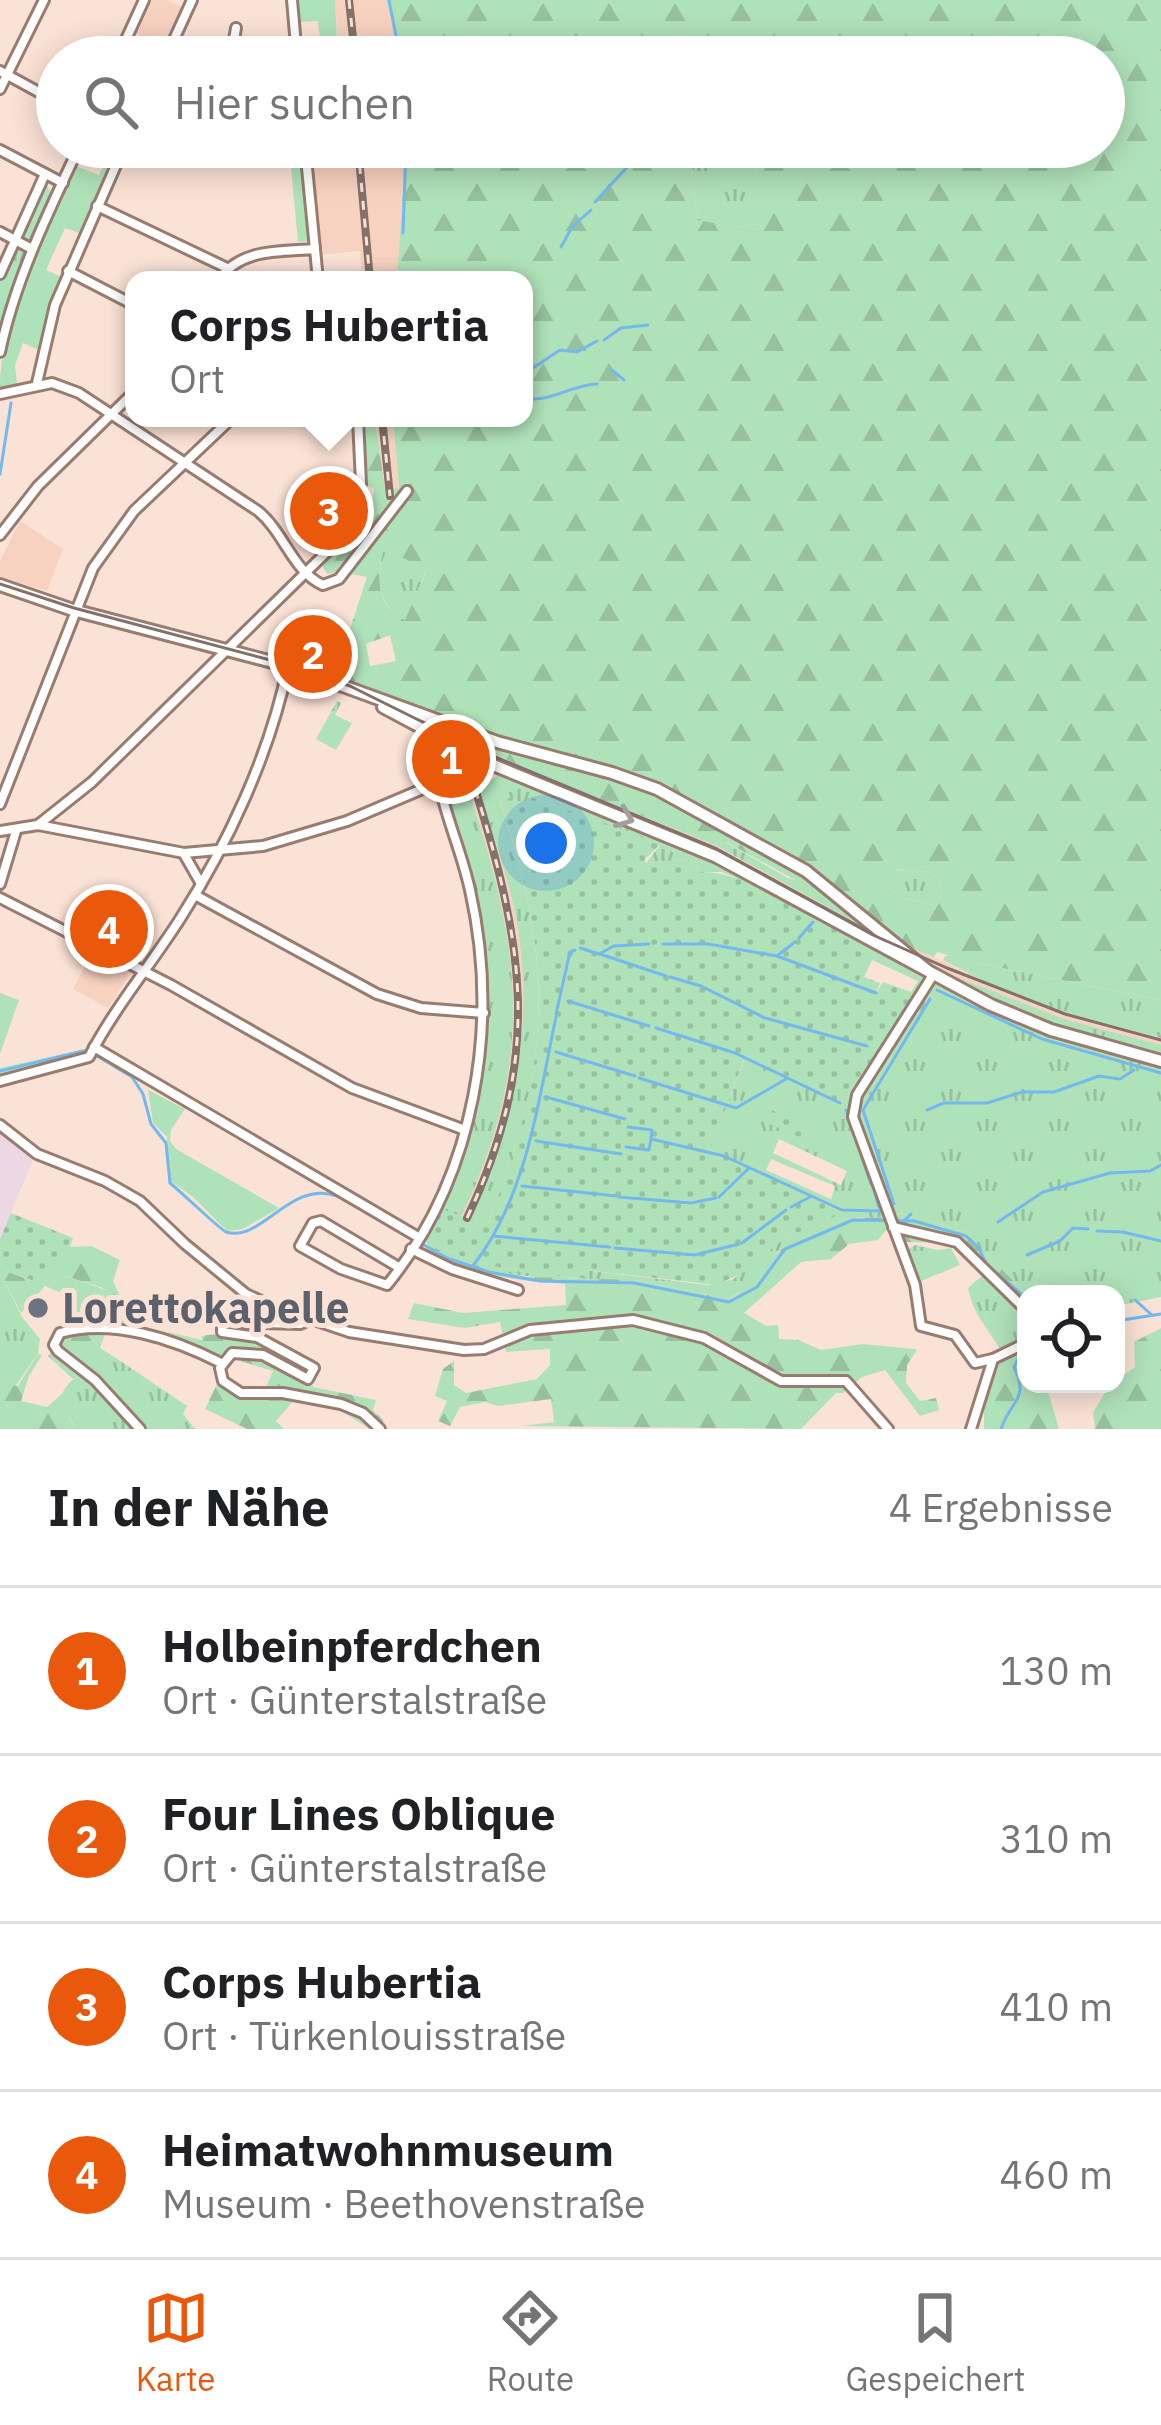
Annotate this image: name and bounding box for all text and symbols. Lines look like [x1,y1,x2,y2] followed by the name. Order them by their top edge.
[36,36,1125,168] search box
[78,69,144,135] icon: search
[174,73,415,131] text: Hier suchen
[125,271,533,427] popup
[169,295,489,353] text: Corps Hubertia
[169,353,225,404] text: Ort
[290,466,368,556] pin: 3
[274,609,352,699] pin: 2
[412,714,490,804] pin: 1
[613,804,634,828] one-way arrow
[516,813,576,873] your location
[70,884,148,974] pin: 4
[62,1280,349,1335] place label: Lorettokapelle
[1017,1285,1125,1393] map controls
[1017,1285,1125,1393] button: locate
[25,1295,51,1321] marker: Lorettokapelle
[48,1474,330,1540] text: In der Nähe
[889,1482,1113,1533] text: 4 Ergebnisse
[162,1616,542,1674] text: Holbeinpferdchen
[75,1645,99,1696] text: 1
[1000,1645,1113,1696] text: 130 m
[162,1674,547,1725] text: Ort · Günterstalstraße
[162,1784,555,1842] text: Four Lines Oblique
[75,1813,99,1864] text: 2
[1000,1813,1113,1864] text: 310 m
[162,1842,547,1893] text: Ort · Günterstalstraße
[162,1952,482,2010] text: Corps Hubertia
[75,1981,99,2032] text: 3
[1000,1981,1113,2032] text: 410 m
[162,2010,566,2061] text: Ort · Türkenlouisstraße
[162,2120,614,2178] text: Heimatwohnmuseum
[75,2149,99,2200] text: 4
[1000,2149,1113,2200] text: 460 m
[162,2178,645,2229] text: Museum · Beethovenstraße
[136,2285,216,2400] tab: Karte
[487,2285,574,2400] tab: Route
[845,2285,1025,2400] tab: Gespeichert

